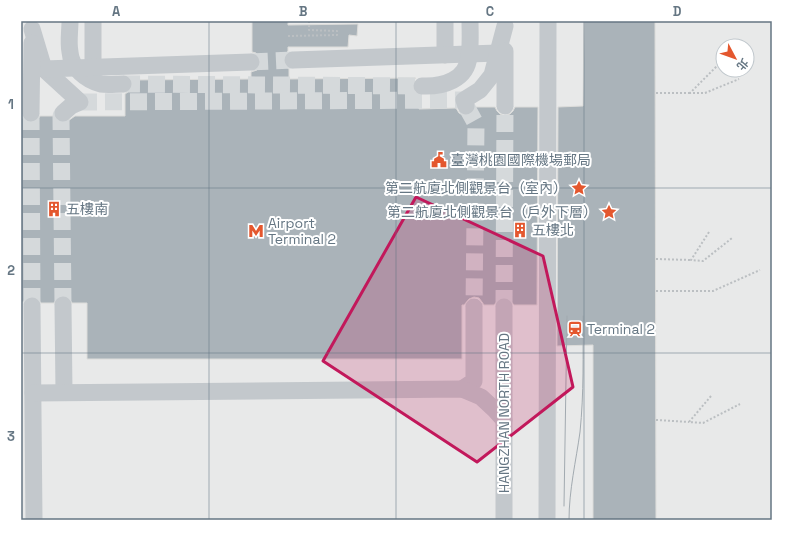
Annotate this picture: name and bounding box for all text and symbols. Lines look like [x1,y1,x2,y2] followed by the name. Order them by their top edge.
[112,3,121,20] text: A
[299,3,308,20] text: B
[486,3,494,20] text: C
[673,3,682,20] text: D
[715,38,755,78] north arrow
[734,56,751,73] text: 北
[8,96,14,113] text: 1
[430,151,448,169] public building icon: 臺灣桃園國際機場郵局
[451,151,591,169] place label: 臺灣桃園國際機場郵局
[385,179,567,197] place label: 第二航廈北側觀景台（室內）
[570,179,588,197] place icon: 第二航廈北側觀景台（室內）
[45,200,63,218] building icon: 五樓南
[66,200,108,218] place label: 五樓南
[387,203,597,221] place label: 第二航廈北側觀景台（戶外下層）
[600,203,618,221] place icon: 第二航廈北側觀景台（戶外下層）
[268,214,336,248] place label: Airport Terminal 2
[511,221,529,239] building icon: 五樓北
[532,221,574,239] place label: 五樓北
[247,222,265,240] metro station icon: Airport Terminal 2
[7,262,15,279] text: 2
[566,320,584,338] station icon: Terminal 2
[587,320,655,338] place label: Terminal 2
[495,333,513,493] street label: HANGZHAN NORTH ROAD
[7,428,15,445] text: 3

